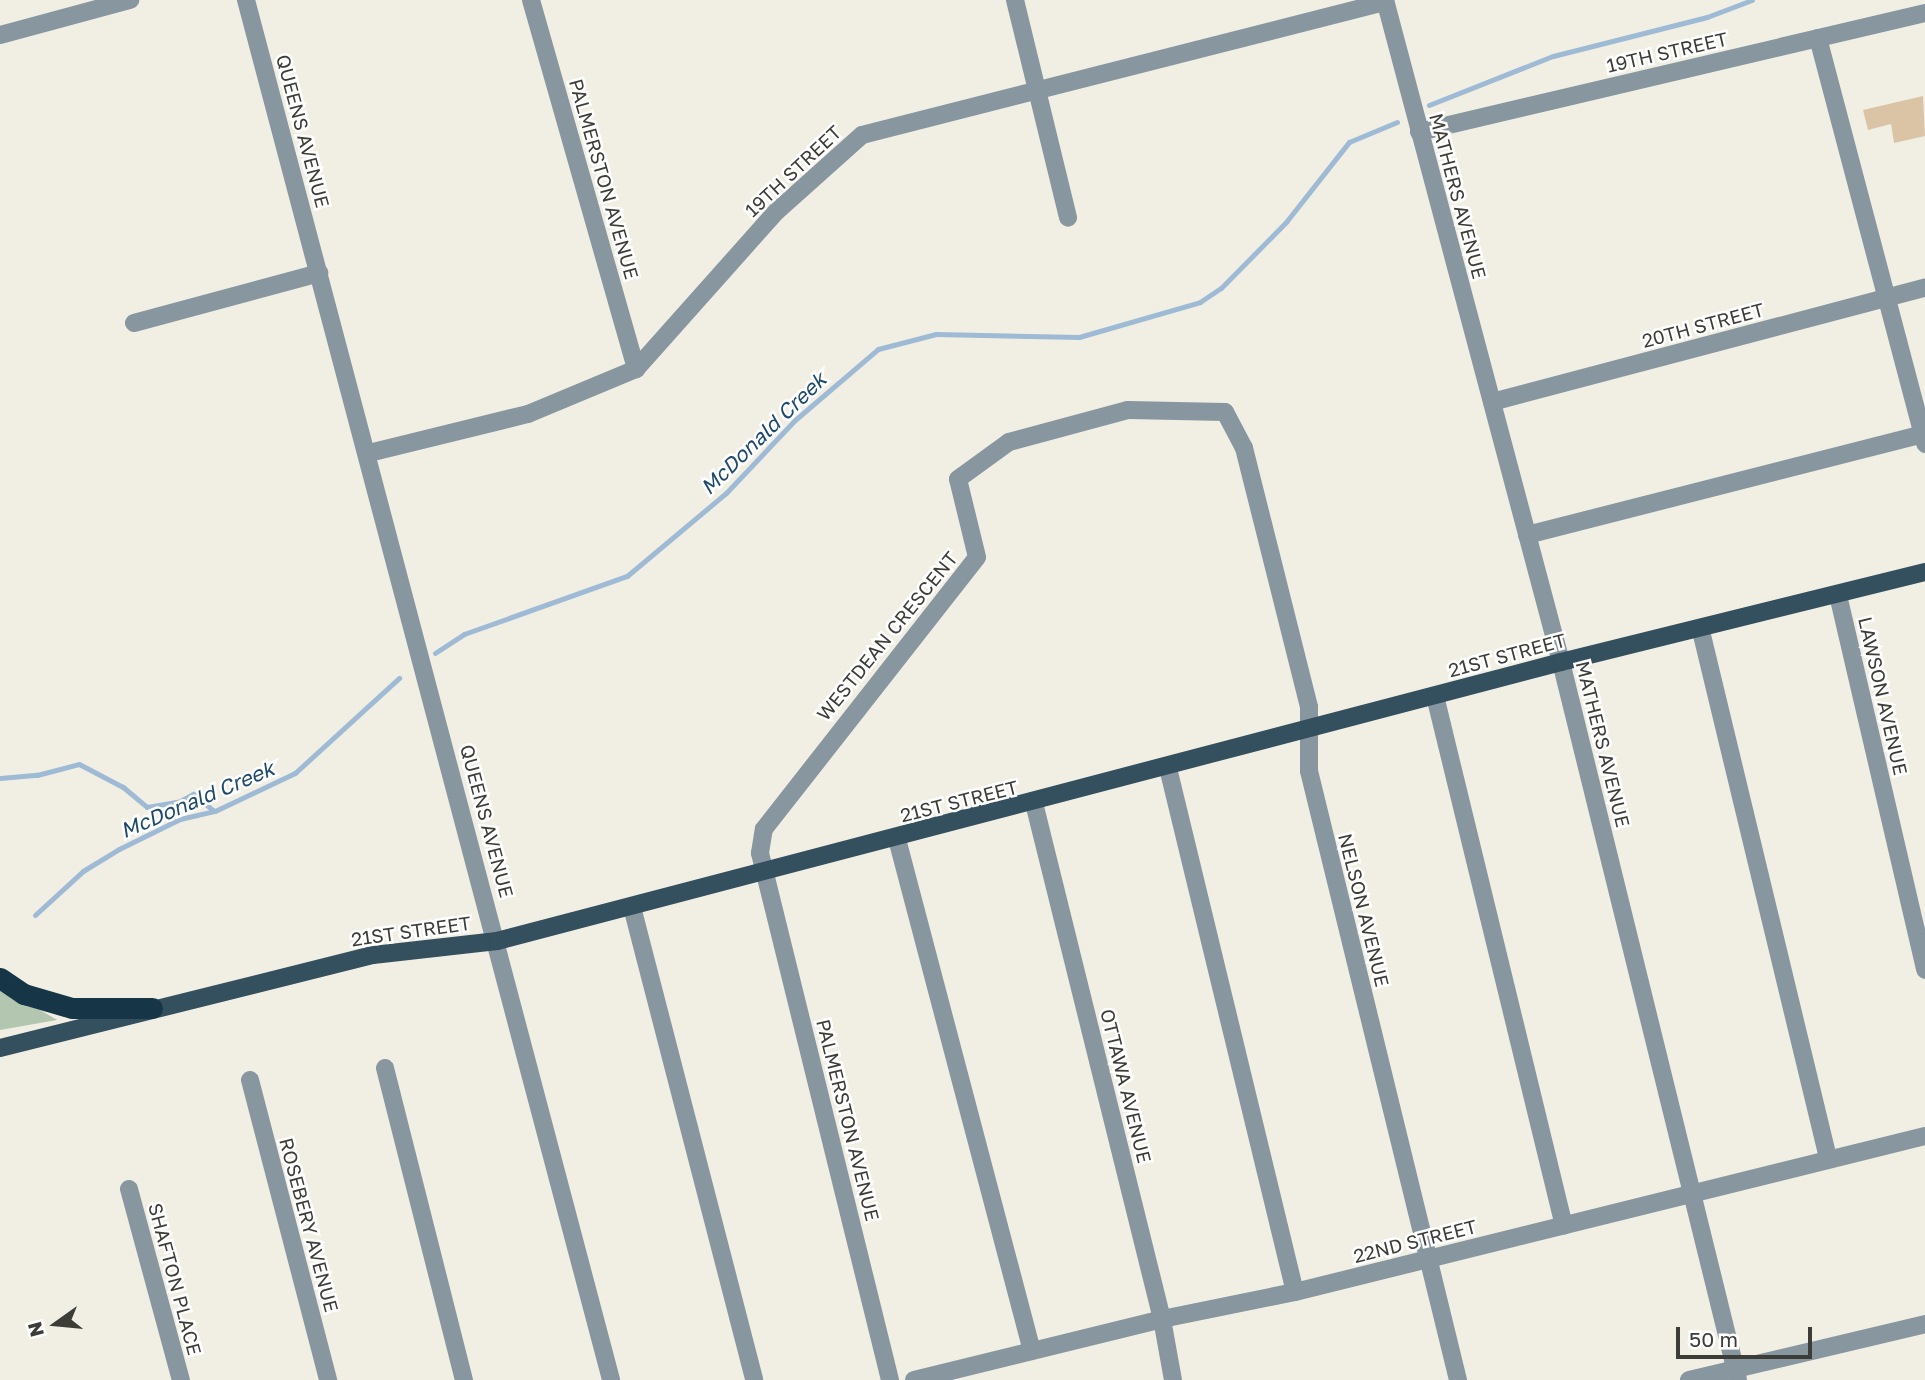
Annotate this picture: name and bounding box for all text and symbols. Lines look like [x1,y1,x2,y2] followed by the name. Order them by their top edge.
[1604,27,1730,77] street label: 19TH STREET
[272,52,334,210] street label: QUEENS AVENUE
[564,76,644,282] street label: PALMERSTON AVENUE
[1425,111,1491,281] street label: MATHERS AVENUE
[740,121,846,221] street label: 19TH STREET
[1639,298,1767,352] street label: 20TH STREET
[695,367,831,499] water label: McDonald Creek
[812,547,962,725] street label: WESTDEAN CRESCENT
[1854,615,1912,777] street label: LAWSON AVENUE
[1446,628,1568,682] street label: 21ST STREET
[1571,659,1635,829] street label: MATHERS AVENUE
[456,742,518,900] street label: QUEENS AVENUE
[116,755,278,843] water label: McDonald Creek
[898,775,1020,827] street label: 21ST STREET
[1334,831,1394,989] street label: NELSON AVENUE
[350,911,472,951] street label: 21ST STREET
[1096,1007,1156,1165] street label: OTTAWA AVENUE
[812,1017,884,1223] street label: PALMERSTON AVENUE
[275,1135,343,1315] street label: ROSEBERY AVENUE
[144,1201,206,1357] street label: SHAFTON PLACE
[1351,1215,1479,1267] street label: 22ND STREET
[21,1289,91,1359] north arrow
[1680,1314,1816,1358] scale bar
[22,1320,48,1340] text: N
[1689,1326,1738,1352] text: 50 m

